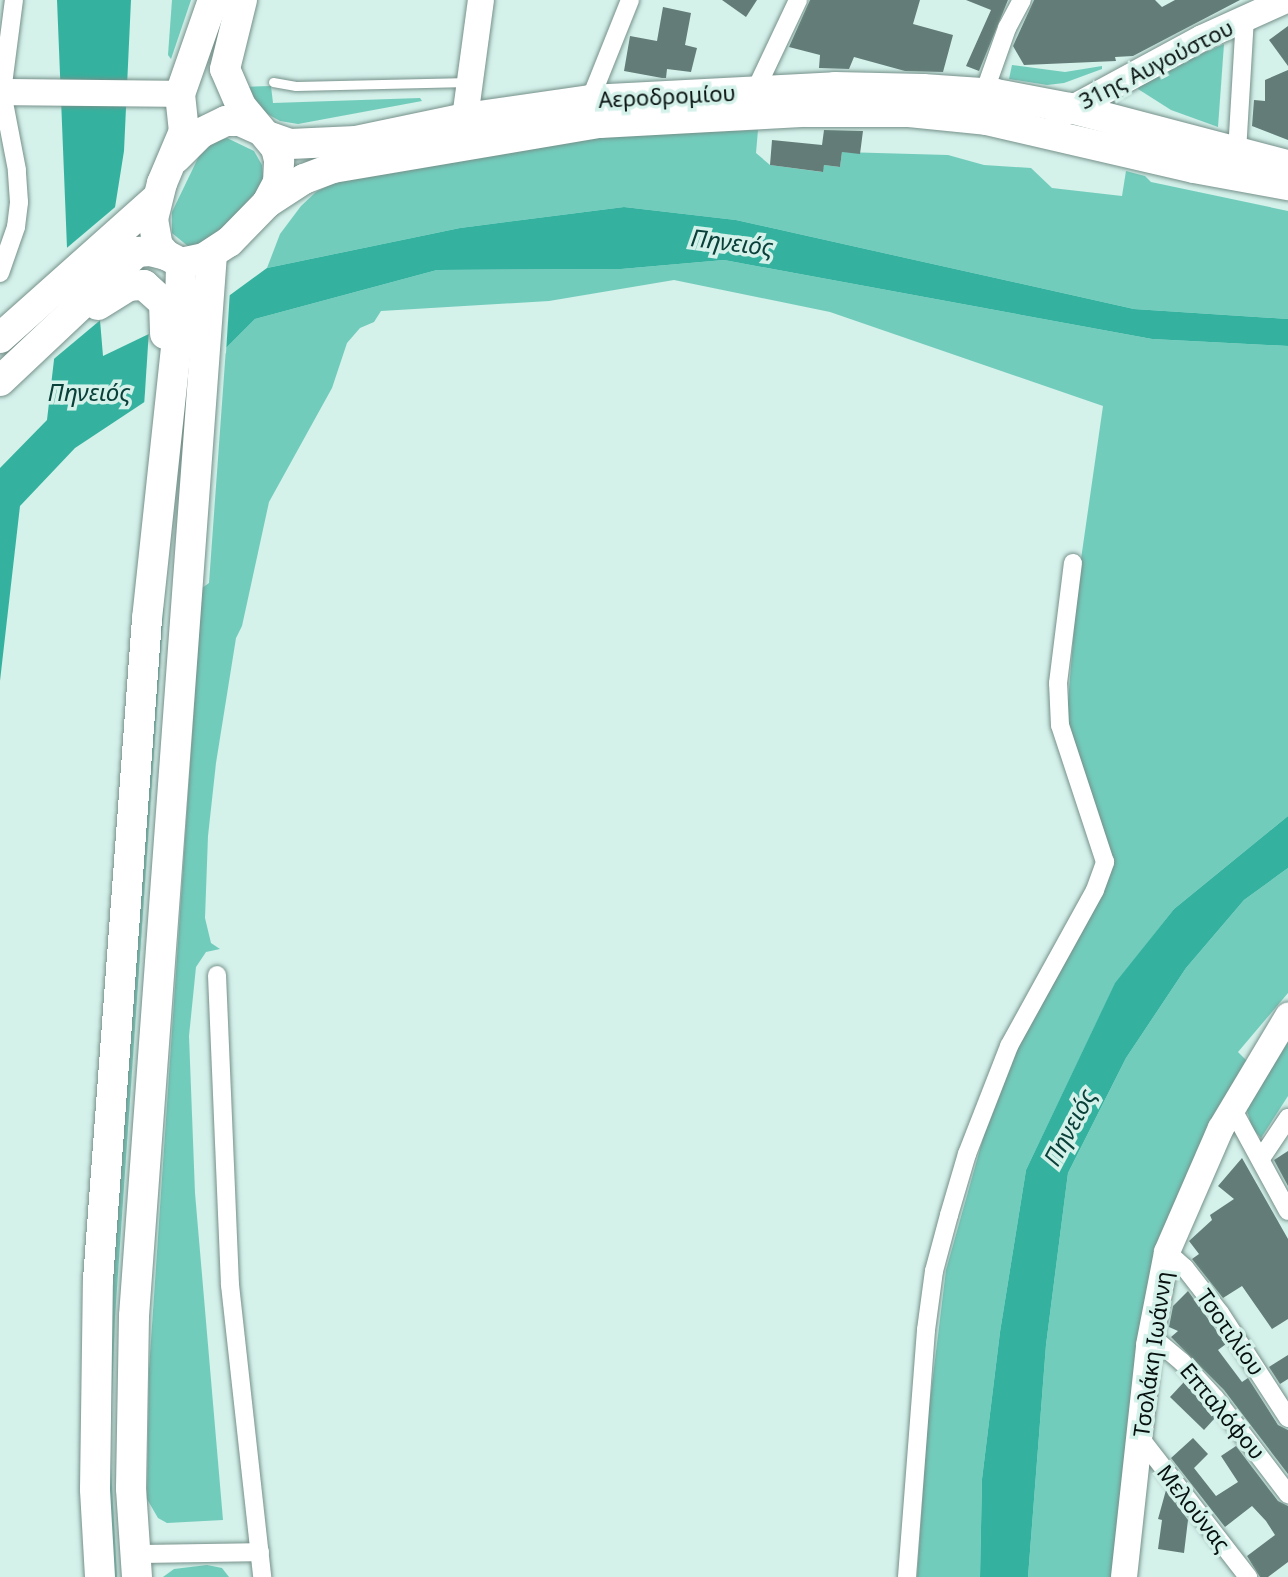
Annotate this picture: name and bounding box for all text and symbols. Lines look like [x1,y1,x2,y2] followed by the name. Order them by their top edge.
[1074,14,1238,114] street label: 31ης Αυγούστου
[598,79,736,113] street label: Αεροδρομίου
[689,223,775,261] water label: Πηνειός
[48,378,130,406] water label: Πηνειός
[1037,1084,1101,1170] water label: Πηνειός
[1127,1269,1177,1439] street label: Τσολάκη Ιωάννη
[1192,1284,1270,1380] street label: Τσοτιλίου
[1175,1357,1271,1465] street label: Επταλόφου
[1152,1459,1236,1557] street label: Μελούνας

